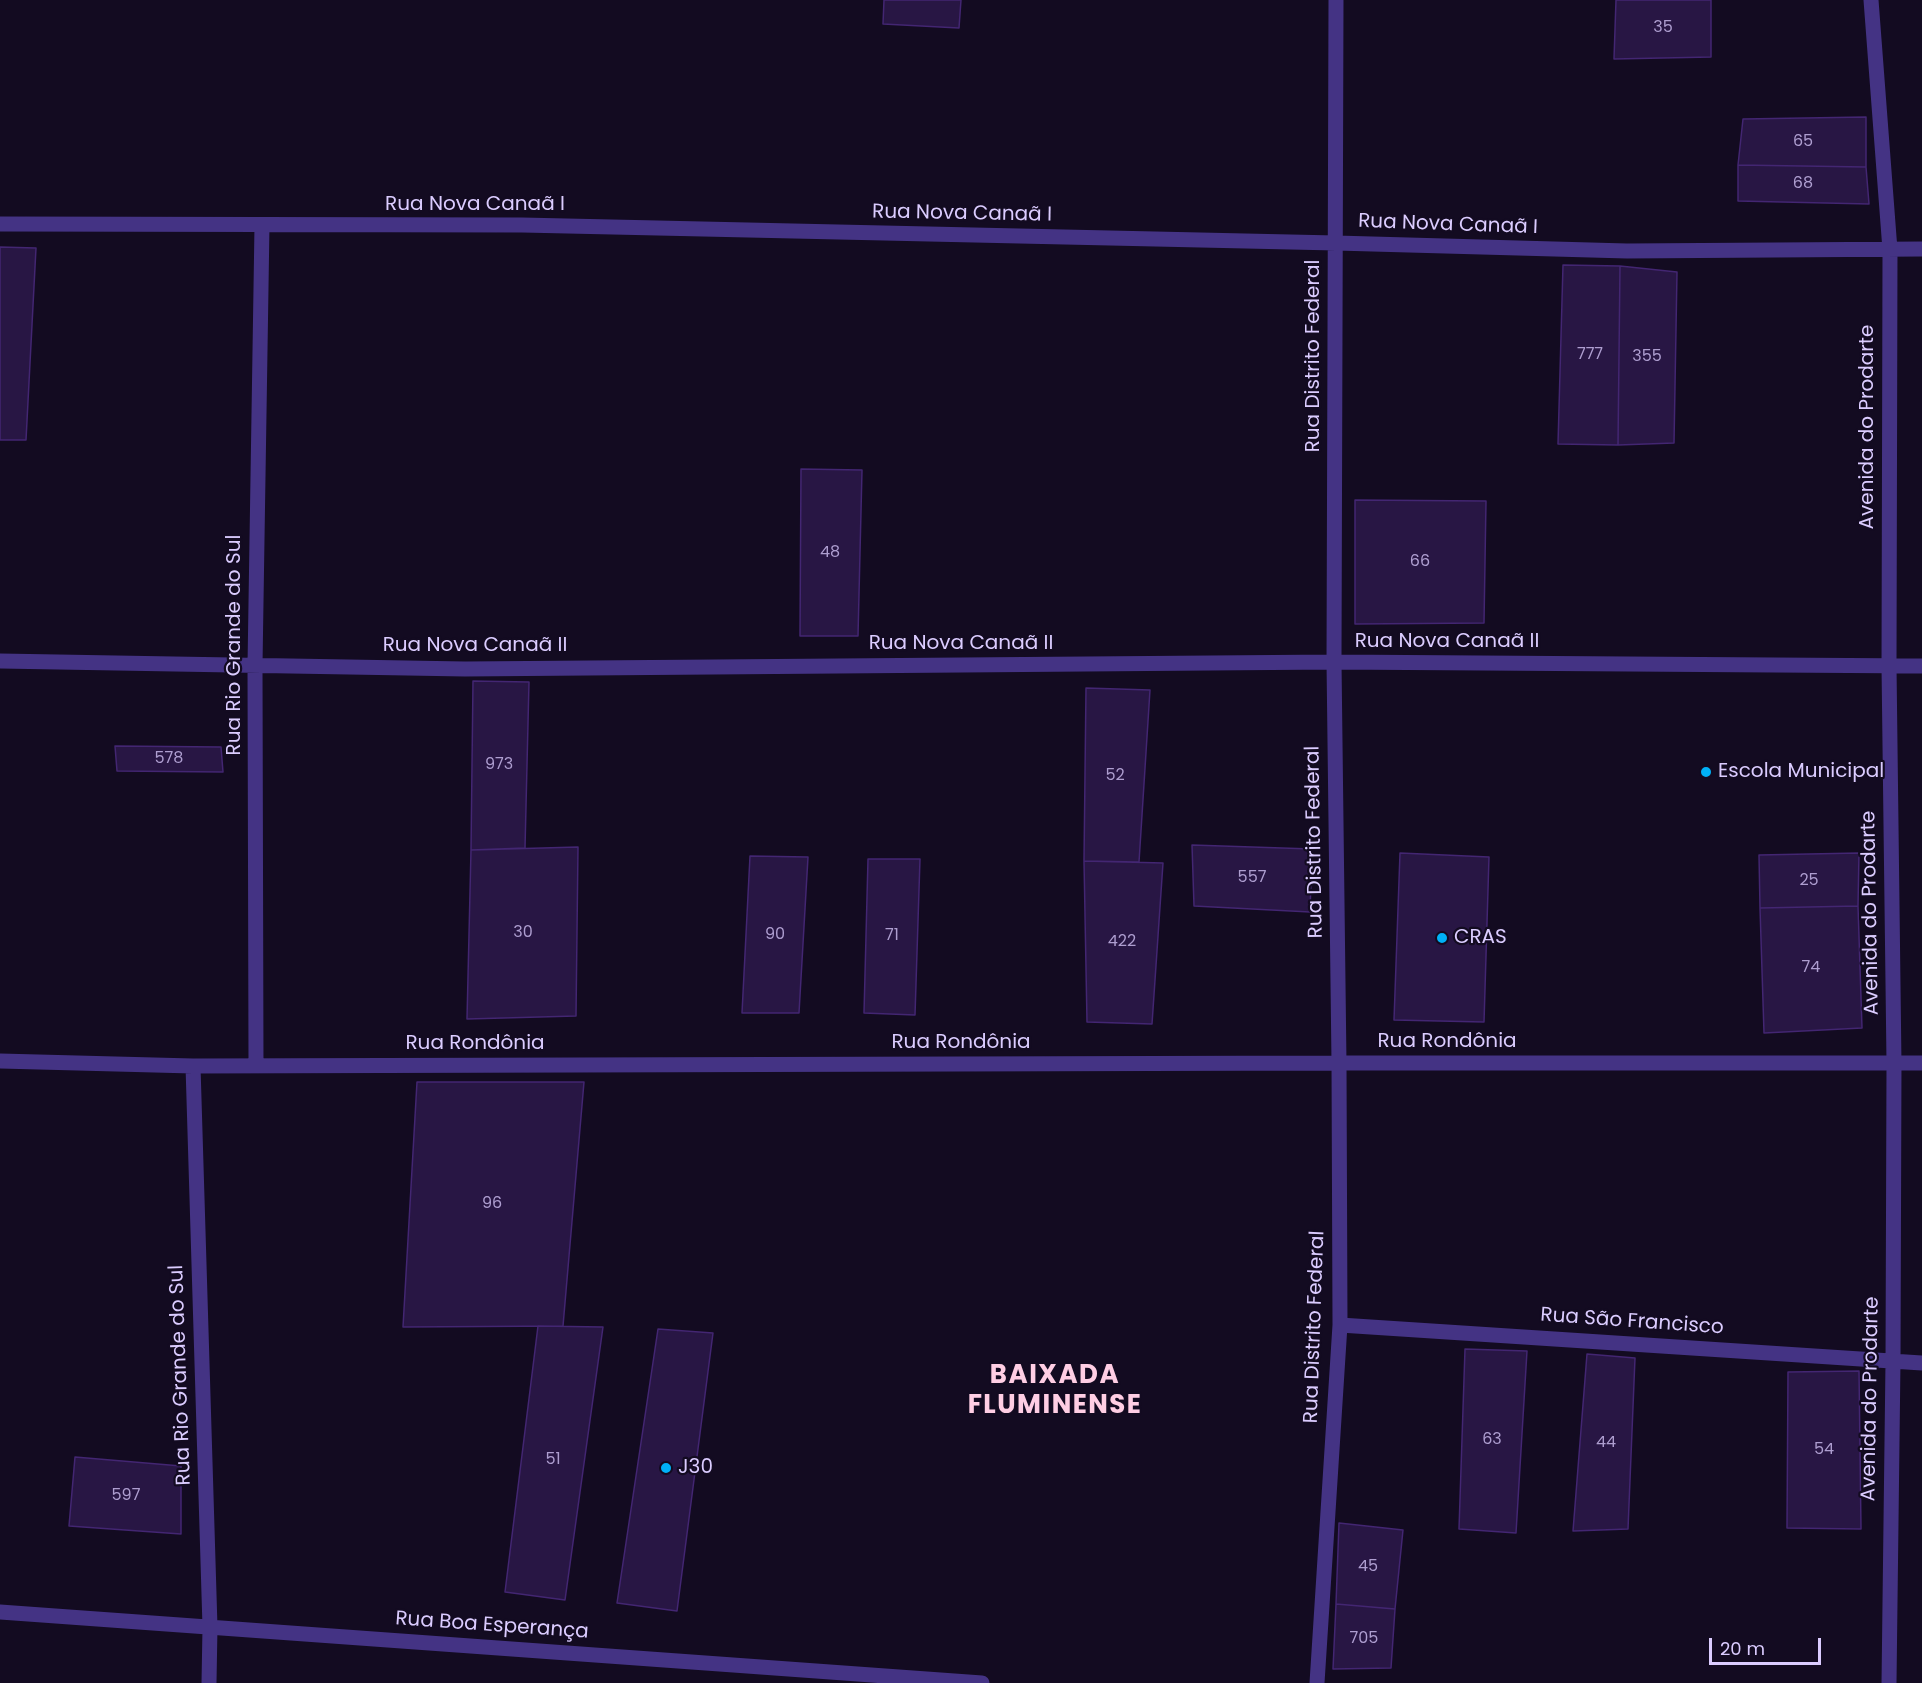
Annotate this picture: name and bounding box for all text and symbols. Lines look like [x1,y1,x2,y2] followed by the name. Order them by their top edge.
[1653,18,1673,38] house number: 35
[1793,132,1813,152] house number: 65
[1793,174,1813,194] house number: 68
[385,193,565,217] street label: Rua Nova Canaã I
[872,200,1052,228] street label: Rua Nova Canaã I
[1358,210,1538,240] street label: Rua Nova Canaã I
[1302,260,1326,452] street label: Rua Distrito Federal
[1856,325,1880,529] street label: Avenida do Prodarte
[1577,345,1603,365] house number: 777
[1632,347,1662,367] house number: 355
[223,535,247,755] street label: Rua Rio Grande do Sul
[820,543,840,563] house number: 48
[1410,552,1430,572] house number: 66
[1355,630,1539,654] street label: Rua Nova Canaã II
[869,632,1053,656] street label: Rua Nova Canaã II
[383,634,567,658] street label: Rua Nova Canaã II
[1301,745,1329,939] street label: Rua Distrito Federal
[155,749,183,769] house number: 578
[485,755,513,775] house number: 973
[1718,760,1884,784] place label: Escola Municipal
[1699,765,1713,779] marker: Escola Municipal
[1105,766,1125,786] house number: 52
[1857,810,1885,1016] street label: Avenida do Prodarte
[1238,868,1266,888] house number: 557
[1799,871,1819,891] house number: 25
[513,923,533,943] house number: 30
[765,925,785,945] house number: 90
[885,926,899,946] house number: 71
[1454,926,1507,950] place label: CRAS
[1435,931,1449,945] marker: CRAS
[1108,932,1136,952] house number: 422
[1802,958,1820,978] house number: 74
[1377,1030,1517,1054] street label: Rua Rondônia
[891,1031,1031,1055] street label: Rua Rondônia
[405,1032,545,1056] street label: Rua Rondônia
[482,1194,502,1214] house number: 96
[1300,1230,1330,1424] street label: Rua Distrito Federal
[165,1264,197,1486] street label: Rua Rio Grande do Sul
[1857,1296,1885,1502] street label: Avenida do Prodarte
[1540,1304,1724,1340] street label: Rua São Francisco
[968,1360,1142,1422] district label: BAIXADA FLUMINENSE
[1482,1430,1502,1450] house number: 63
[1596,1433,1616,1453] house number: 44
[1814,1440,1834,1460] house number: 54
[545,1450,561,1470] house number: 51
[678,1456,713,1480] place label: J30
[659,1461,673,1475] marker: J30
[112,1486,140,1506] house number: 597
[1358,1557,1378,1577] house number: 45
[394,1607,590,1645] street label: Rua Boa Esperança
[1712,1626,1824,1664] scale bar
[1350,1629,1378,1649] house number: 705
[1720,1636,1765,1661] text: 20 m

